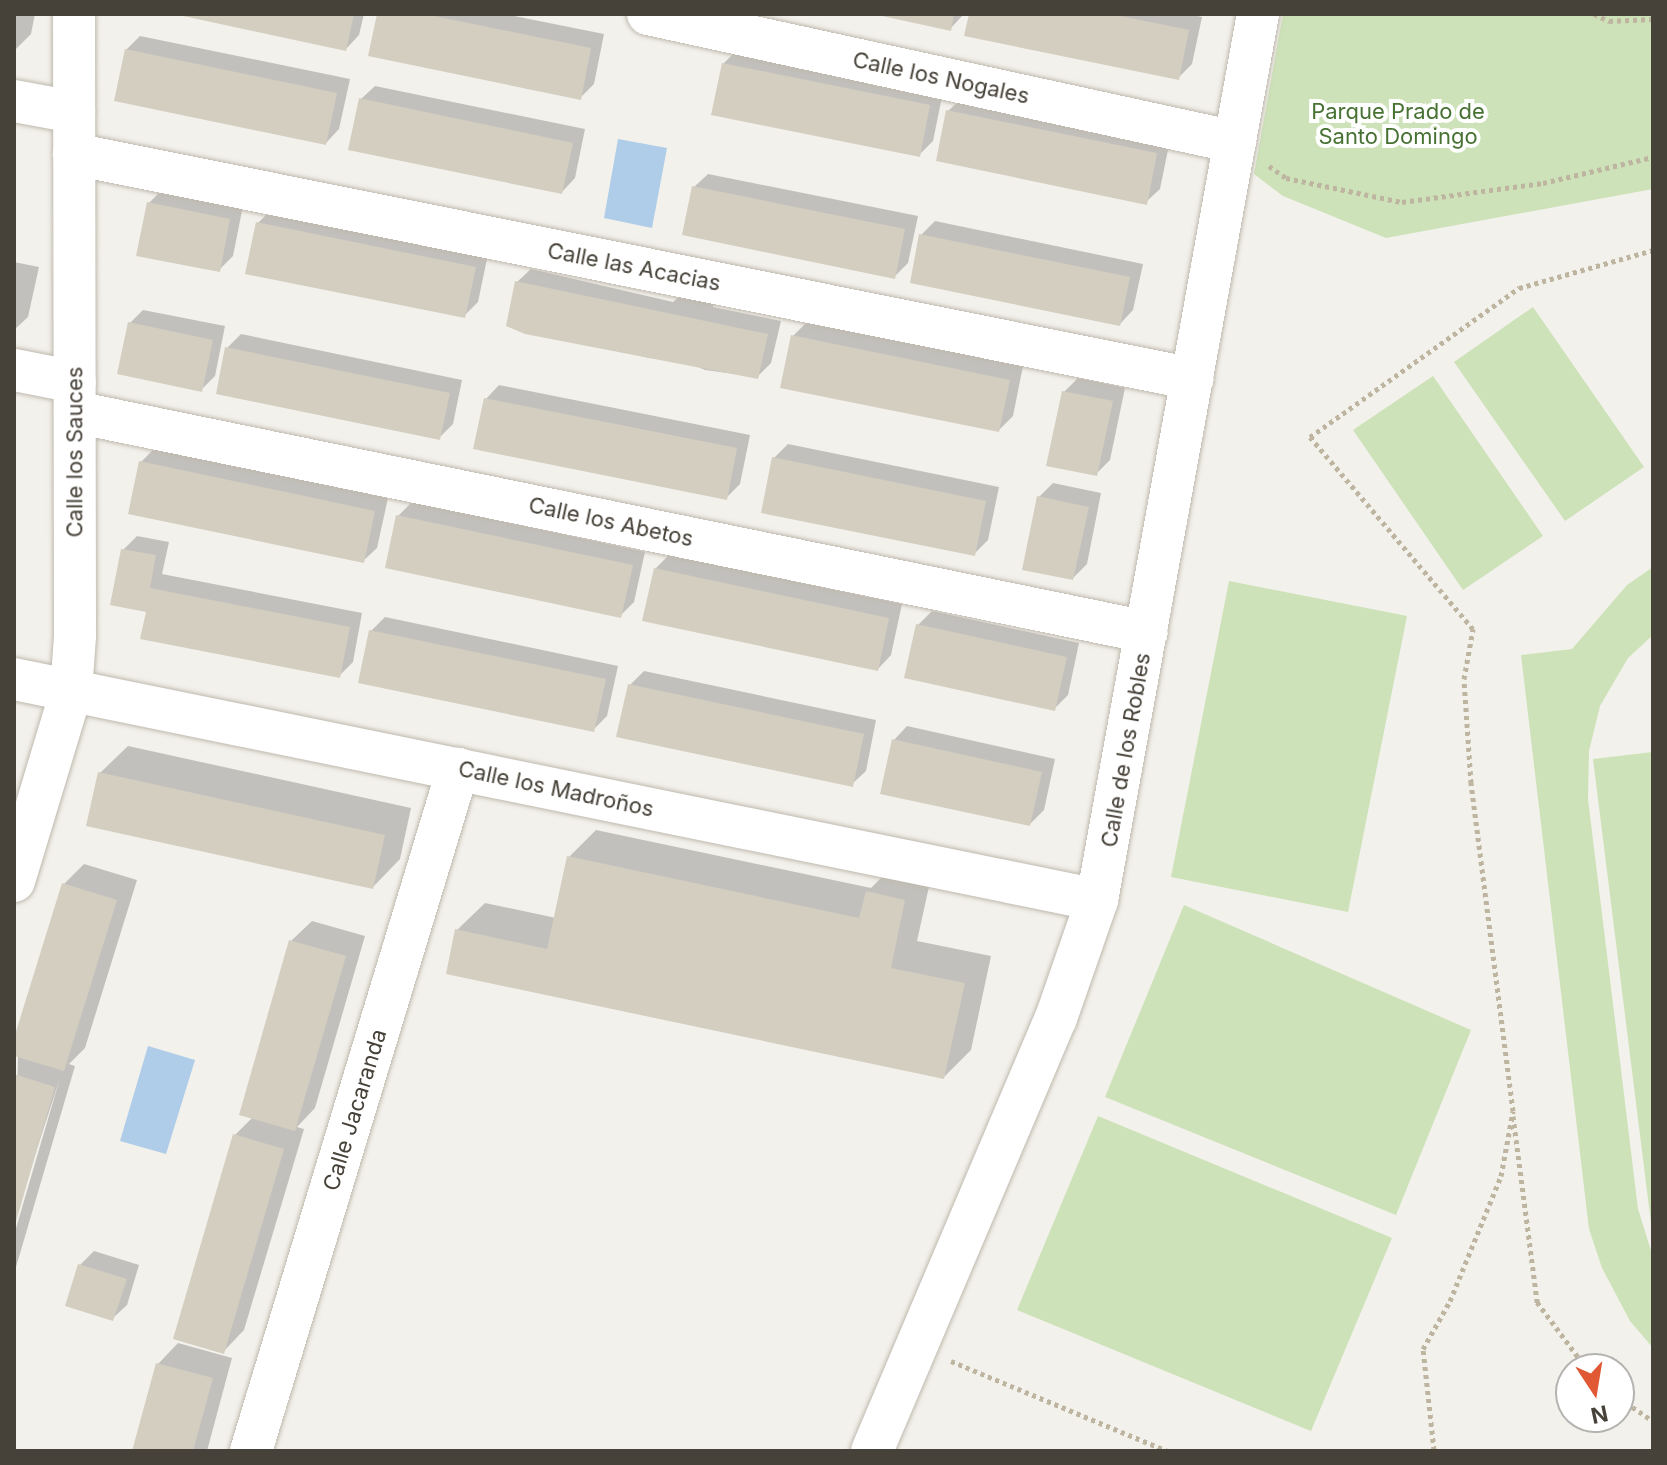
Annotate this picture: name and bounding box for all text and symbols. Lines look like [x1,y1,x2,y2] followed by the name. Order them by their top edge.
[850,46,1032,110] street label: Calle los Nogales
[1311,98,1485,150] park label: Parque Prado de Santo Domingo
[545,237,723,297] street label: Calle las Acacias
[62,367,88,537] street label: Calle los Sauces
[526,492,696,552] street label: Calle los Abetos
[1096,651,1156,849] street label: Calle de los Robles
[456,755,656,823] street label: Calle los Madroños
[318,1026,392,1194] street label: Calle Jacaranda
[1555,1353,1635,1433] north arrow
[1589,1400,1610,1429] text: N

